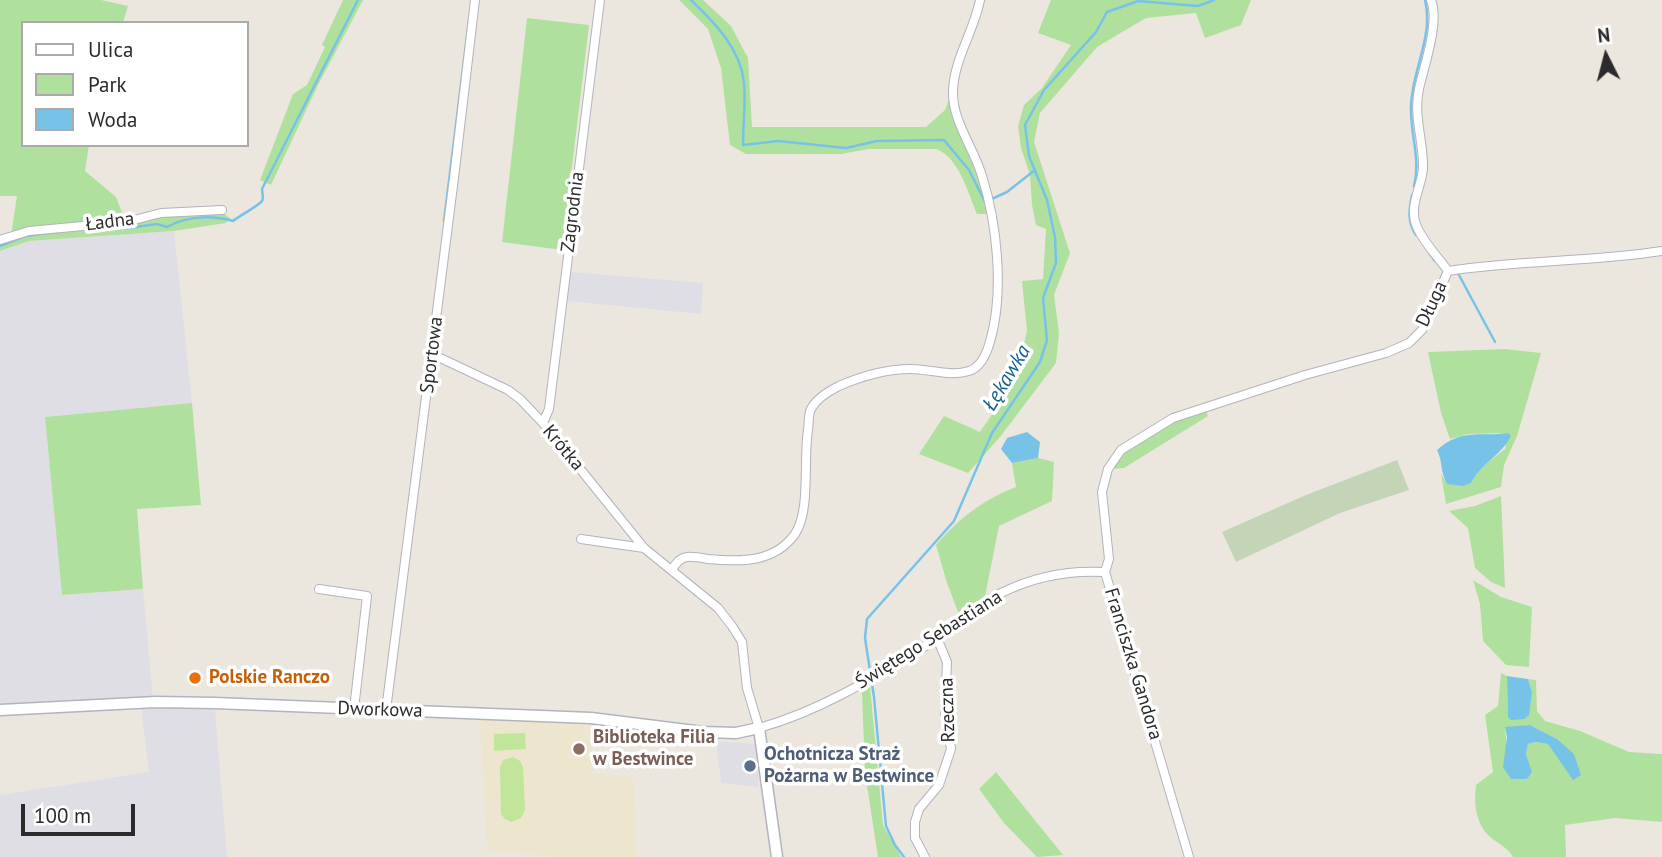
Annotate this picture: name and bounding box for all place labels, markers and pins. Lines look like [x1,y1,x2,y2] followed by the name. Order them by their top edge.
[209,667,330,689] place label: Polskie Ranczo
[187,670,203,686] marker: Polskie Ranczo
[593,727,715,771] place label: Biblioteka Filia w Bestwince
[571,741,587,757] marker: Biblioteka Filia w Bestwince
[764,744,934,788] place label: Ochotnicza Straż Pożarna w Bestwince
[742,758,758,774] marker: Ochotnicza Straż Pożarna w Bestwince

